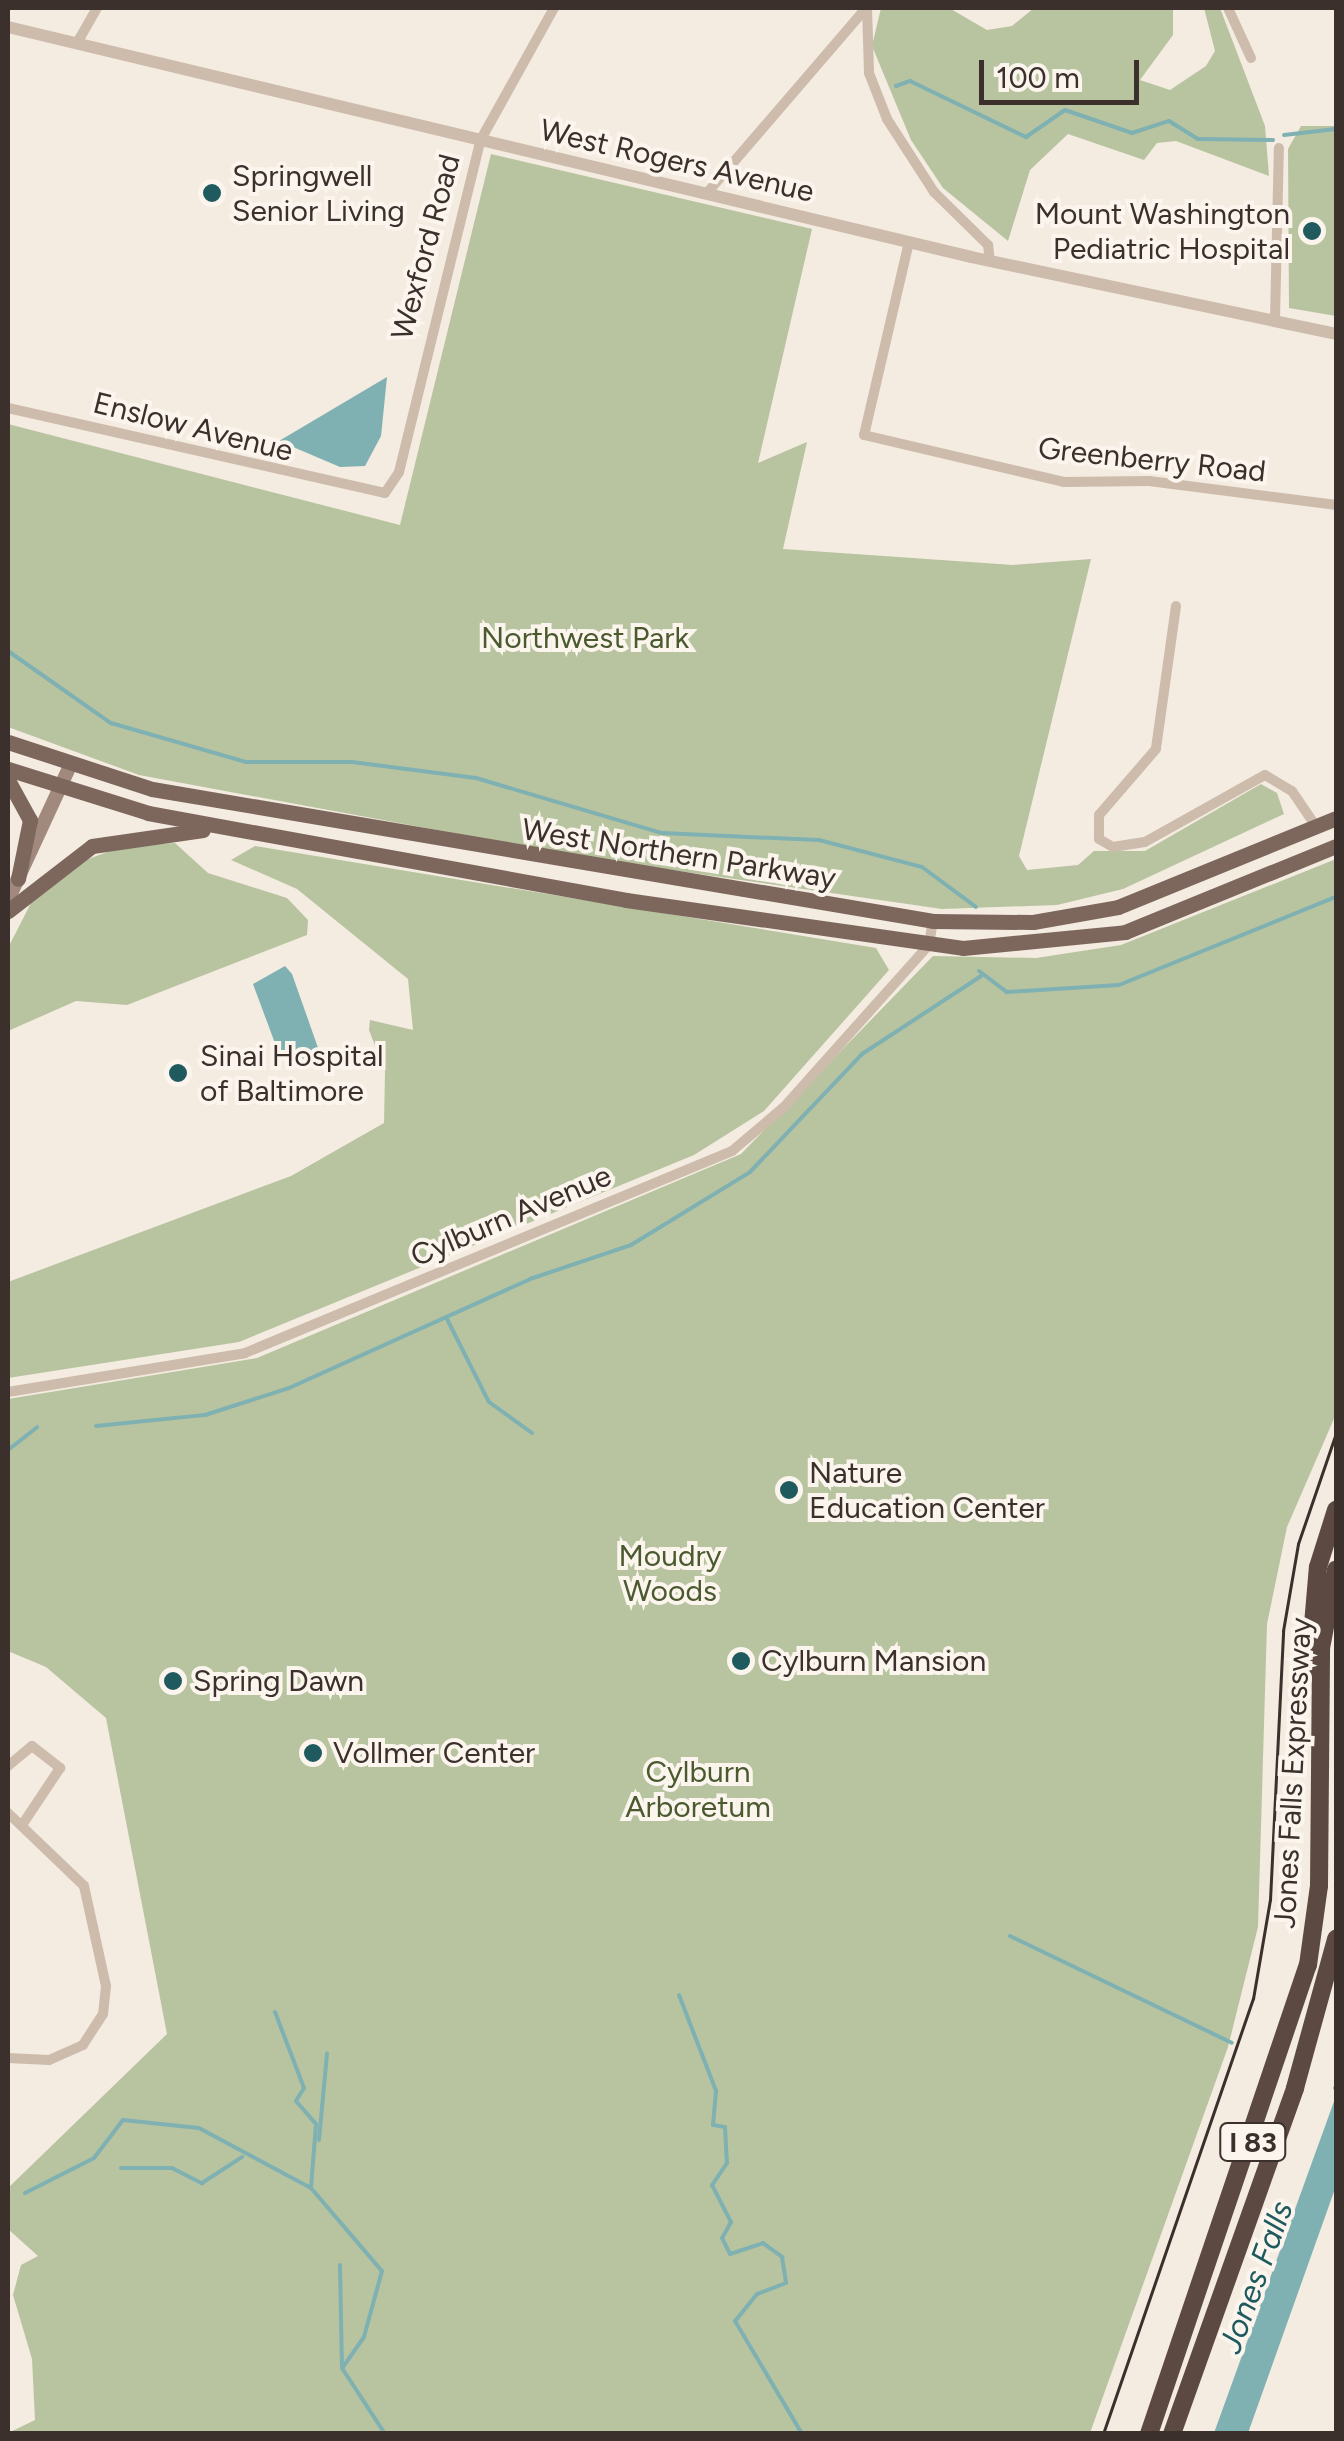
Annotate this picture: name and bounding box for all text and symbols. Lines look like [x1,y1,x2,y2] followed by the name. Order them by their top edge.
[984,40,1144,102] scale bar
[996,59,1080,96] text: 100 m
[537,112,817,210] street label: West Rogers Avenue
[384,150,468,344] street label: Wexford Road
[232,158,405,228] place label: Springwell Senior Living
[201,182,223,204] marker: Springwell Senior Living
[1035,196,1290,266] place label: Mount Washington Pediatric Hospital
[1299,218,1325,244] marker: Mount Washington Pediatric Hospital
[89,385,297,469] street label: Enslow Avenue
[1036,430,1268,490] street label: Greenberry Road
[481,620,689,656] park label: Northwest Park
[519,811,839,897] street label: West Northern Parkway
[200,1038,384,1108] place label: Sinai Hospital of Baltimore
[165,1060,191,1086] marker: Sinai Hospital of Baltimore
[405,1158,617,1274] street label: Cylburn Avenue
[809,1455,1045,1526] place label: Nature Education Center
[778,1479,800,1501] marker: Nature Education Center
[618,1538,722,1608] park label: Moudry Woods
[1267,1616,1319,1930] street label: Jones Falls Expressway
[761,1643,986,1679] place label: Cylburn Mansion
[730,1650,752,1672] marker: Cylburn Mansion
[193,1663,364,1699] place label: Spring Dawn
[162,1670,184,1692] marker: Spring Dawn
[333,1735,535,1771] place label: Vollmer Center
[302,1742,324,1764] marker: Vollmer Center
[625,1754,771,1824] park label: Cylburn Arboretum
[1218,2119,1288,2165] road number: I 83
[1211,2196,1301,2358] water label: Jones Falls

